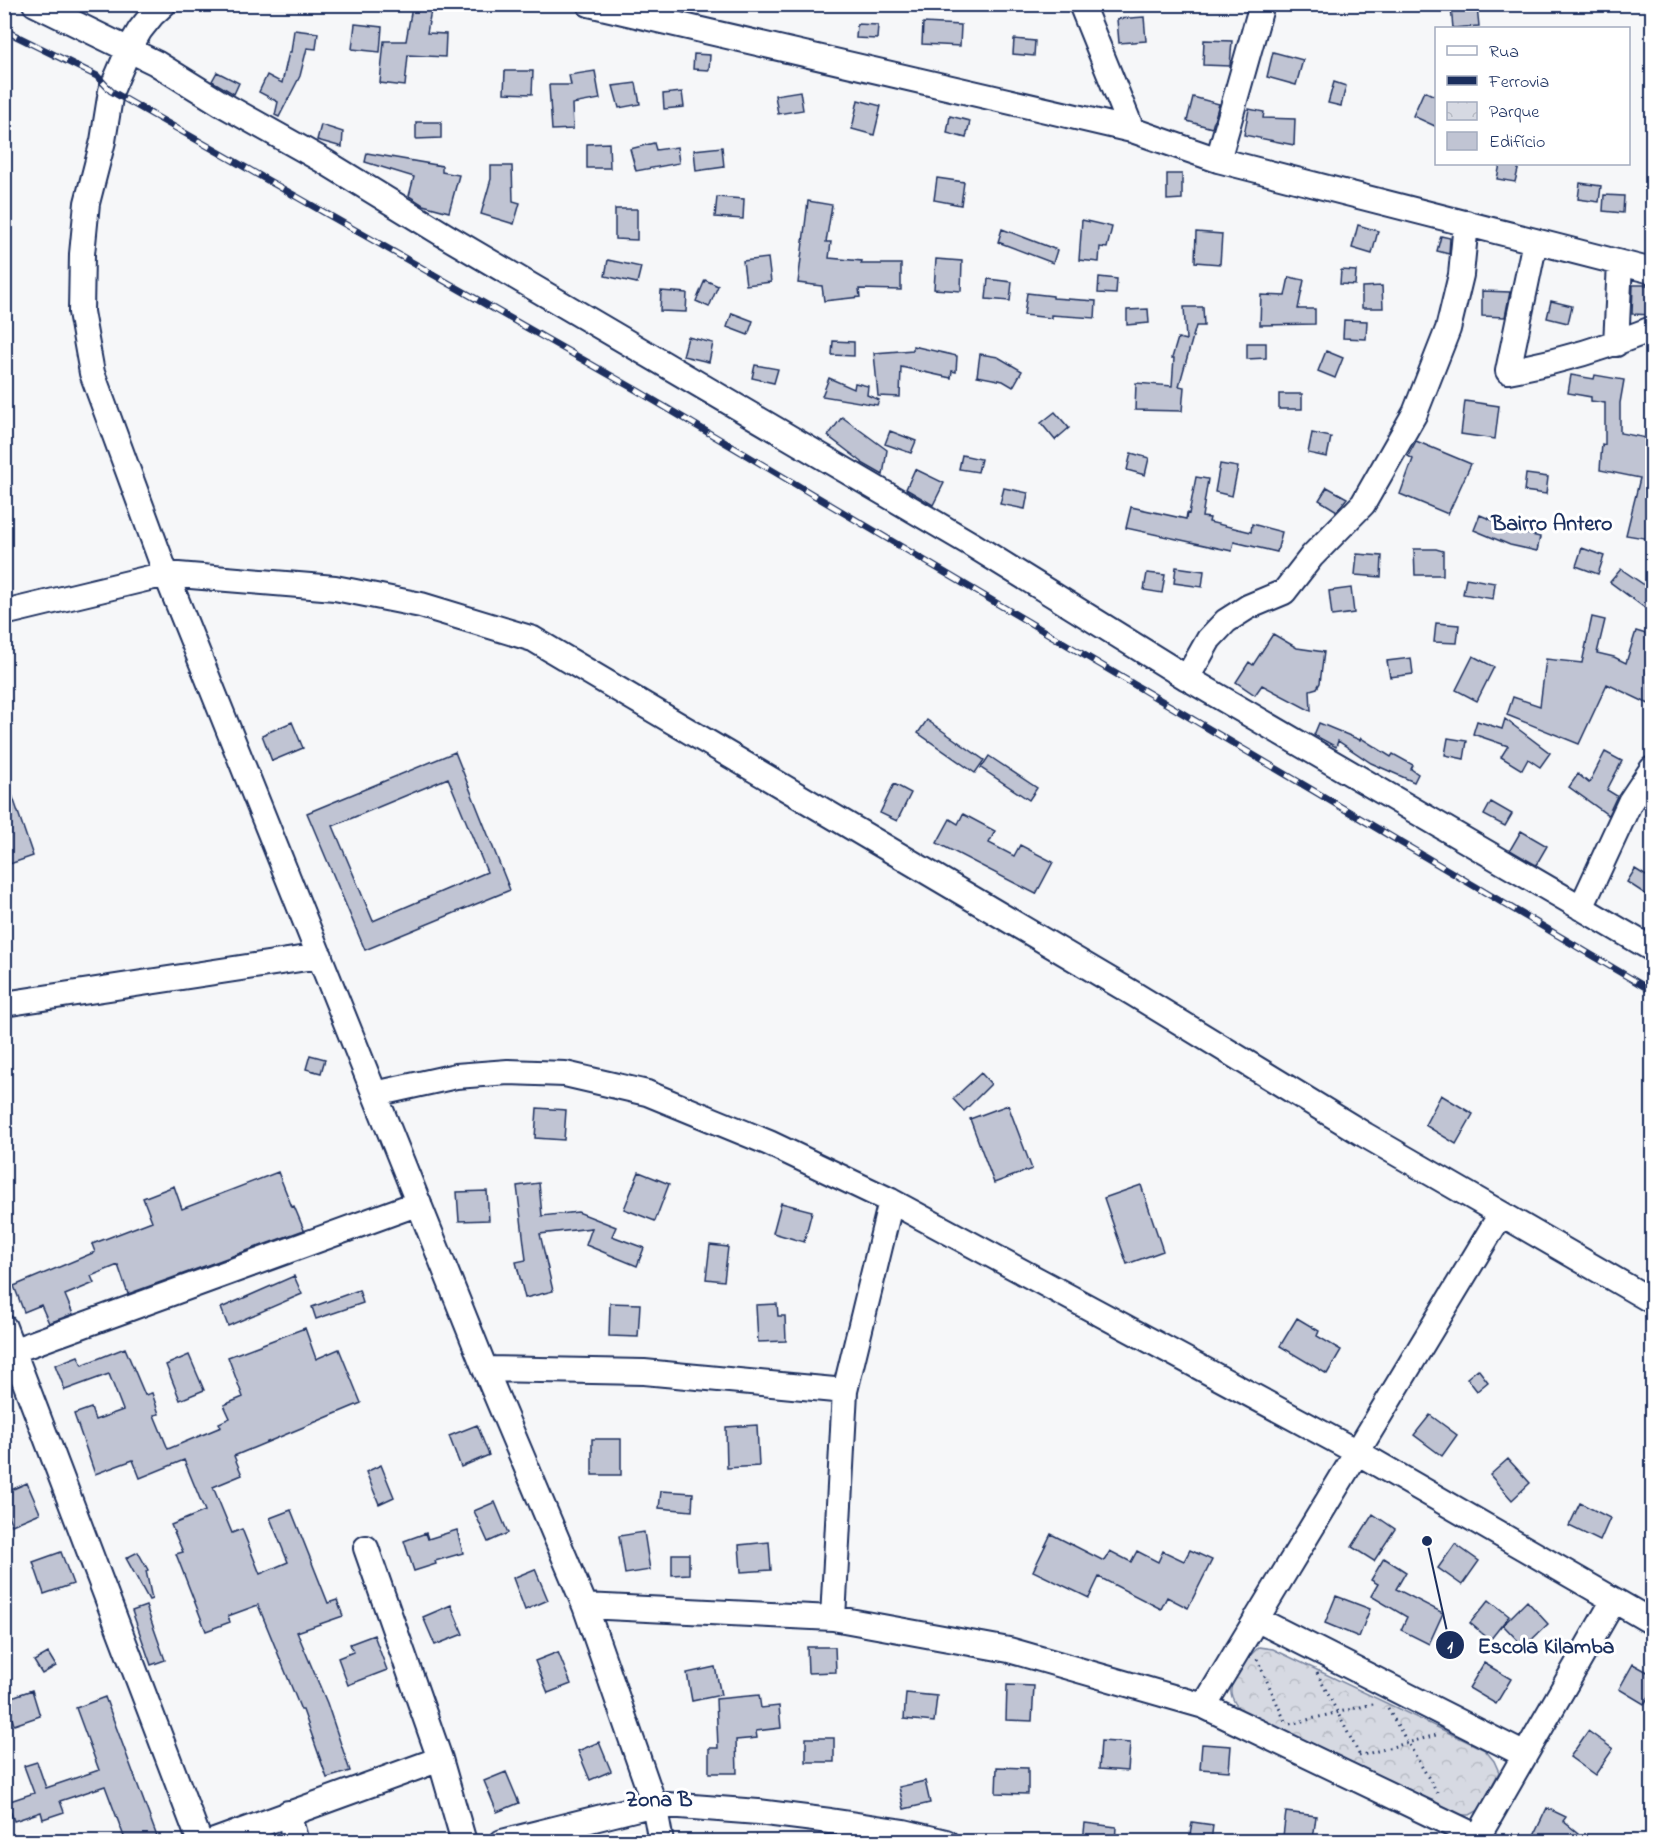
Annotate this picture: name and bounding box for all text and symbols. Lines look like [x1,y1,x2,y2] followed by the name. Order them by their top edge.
[1435,27,1630,165] legend
[1489,40,1519,66] text: Rua
[1488,70,1549,96] text: Ferrovia
[1489,100,1540,126] text: Parque
[1489,130,1545,156] text: Edifício
[1490,509,1613,541] district label: Bairro Antero
[1435,1625,1626,1665] callout: Escola Kilamba
[1478,1632,1615,1664] text: Escola Kilamba
[1447,1635,1453,1661] text: 1
[626,1785,693,1817] district label: Zona B

